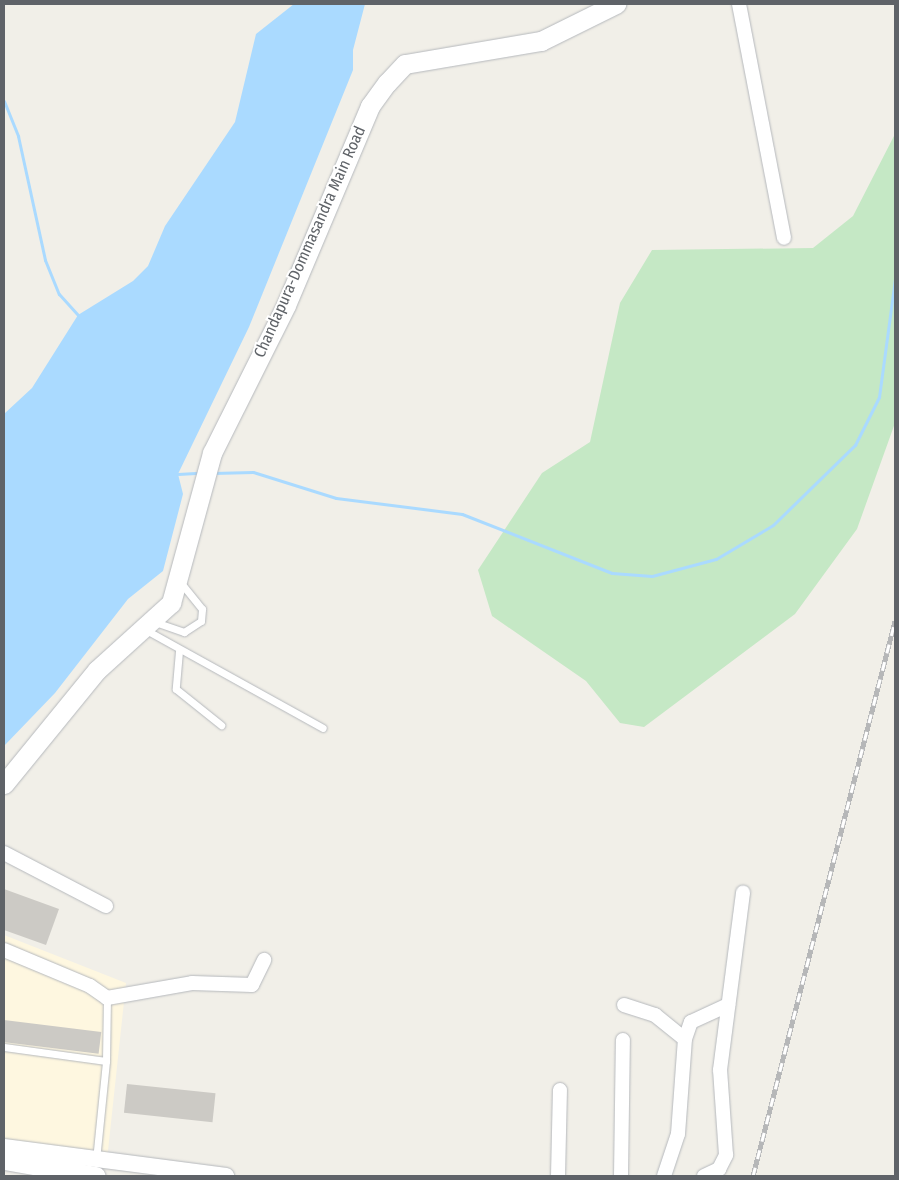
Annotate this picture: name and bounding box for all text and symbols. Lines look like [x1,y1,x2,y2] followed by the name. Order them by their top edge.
[250,123,370,361] street label: Chandapura-Dommasandra Main Road

